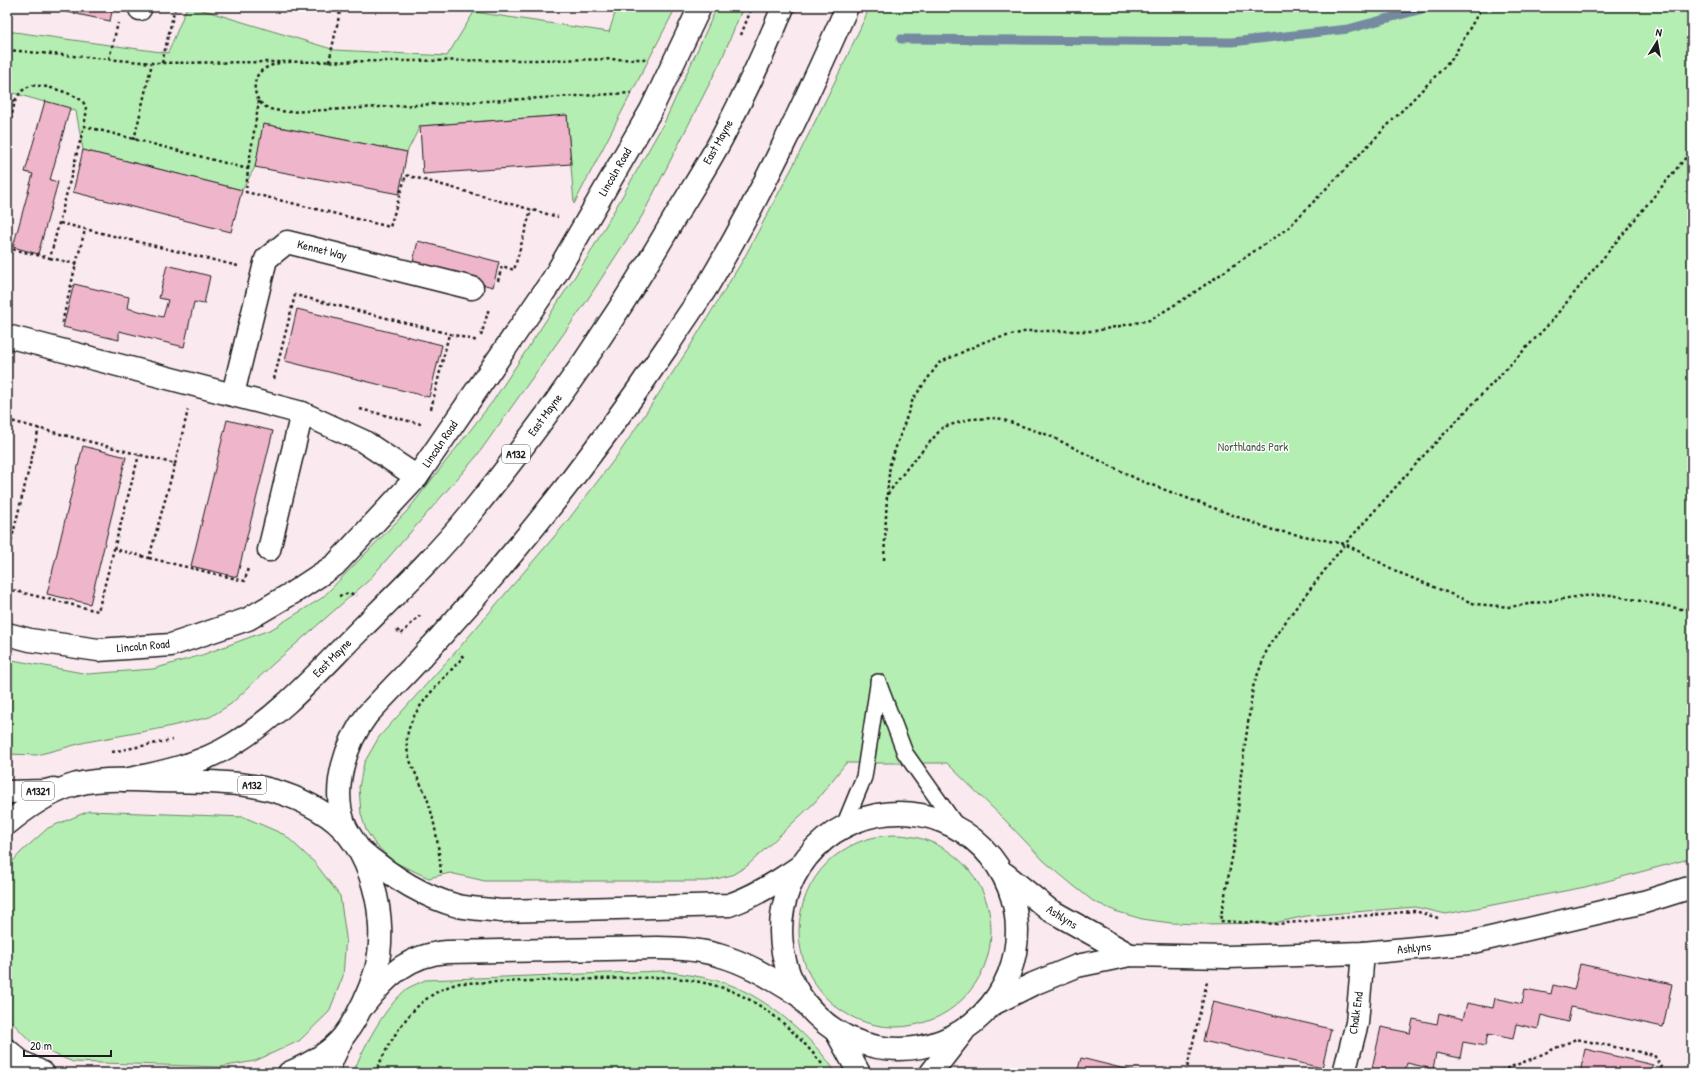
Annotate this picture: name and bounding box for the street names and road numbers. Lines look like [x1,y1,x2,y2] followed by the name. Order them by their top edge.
[698,116,737,167] street label: East Mayne
[594,144,635,199] street label: Lincoln Road
[295,235,349,264] street label: Kennet Way
[523,390,566,439] street label: East Mayne
[418,417,462,470] street label: Lincoln Road
[502,445,530,463] road number: A132
[308,634,355,681] street label: East Mayne
[116,635,170,656] street label: Lincoln Road
[238,776,266,794] road number: A132
[22,782,54,800] road number: A1321
[1043,900,1081,933] street label: Ashlyns
[1396,937,1432,958] street label: Ashlyns
[1344,990,1367,1035] street label: Chalk End

